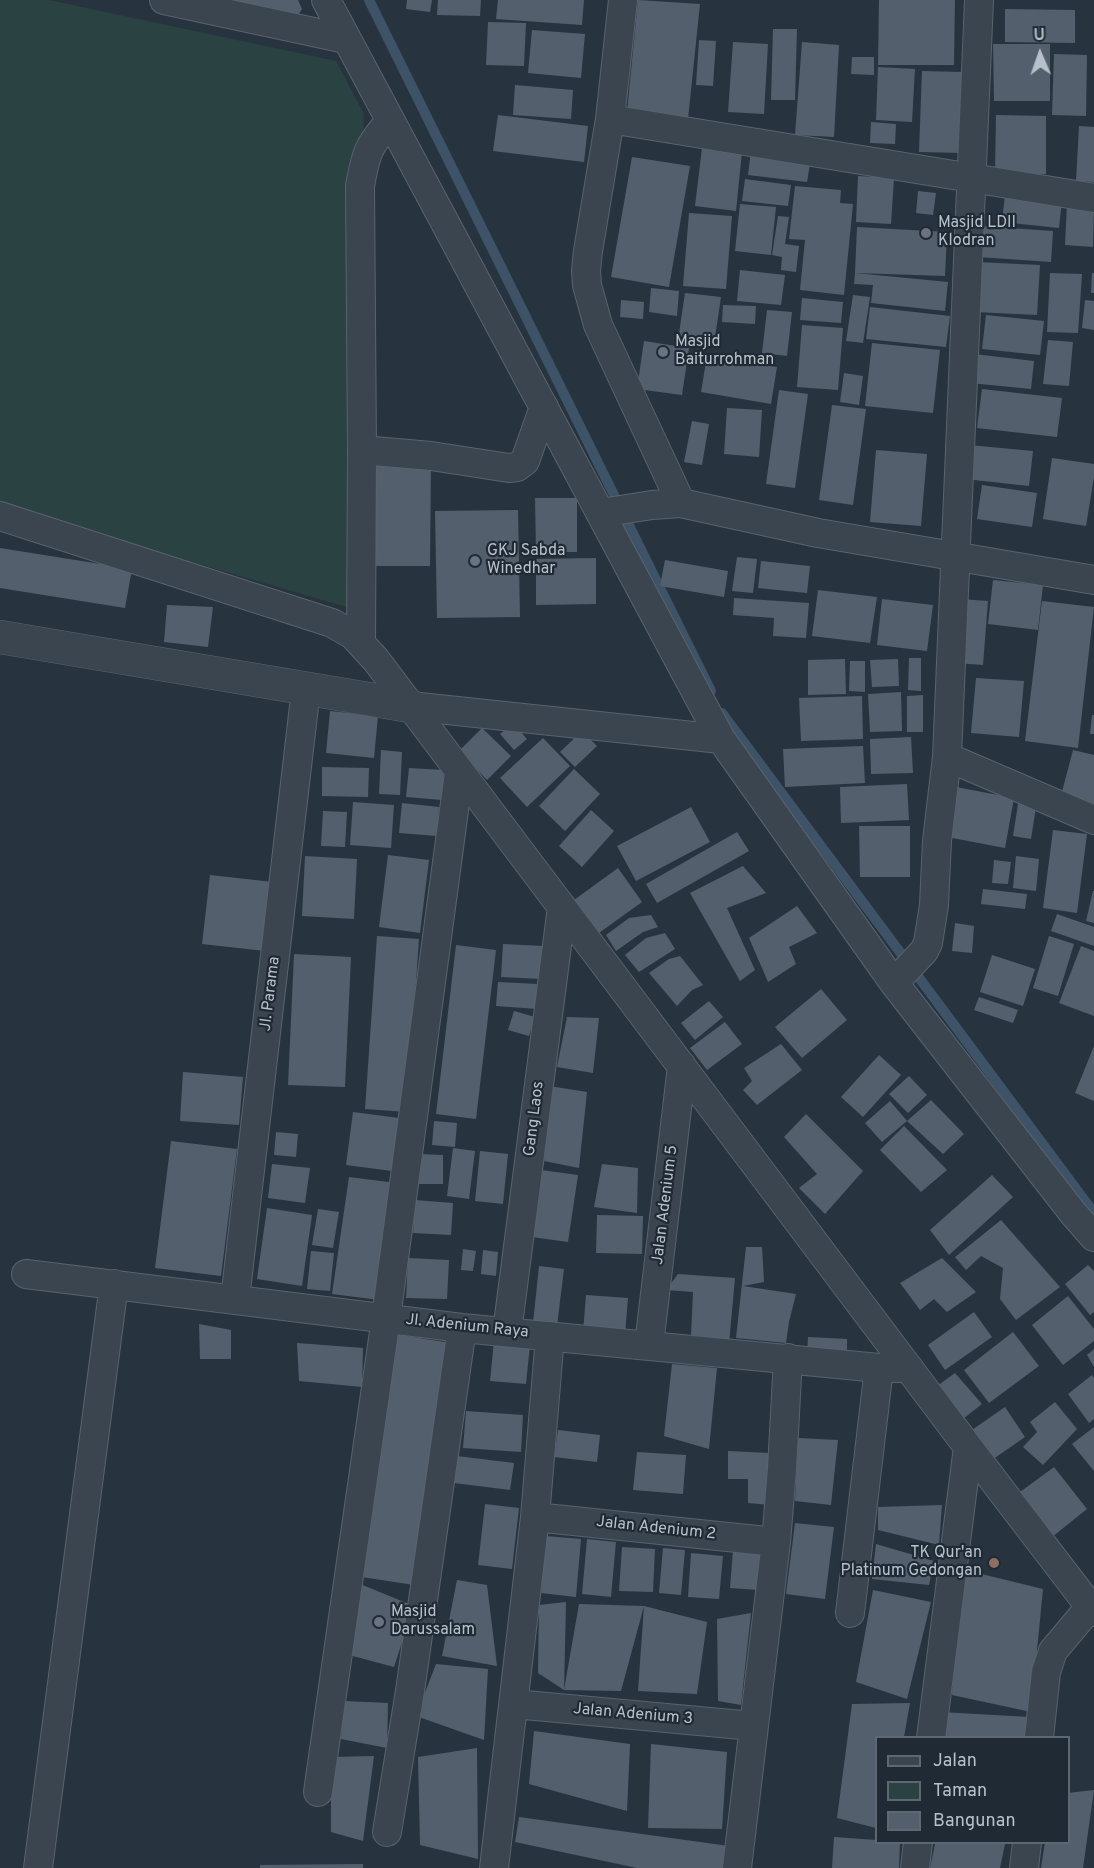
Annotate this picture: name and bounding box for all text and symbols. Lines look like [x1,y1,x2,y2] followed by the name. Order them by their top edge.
[1010,24,1070,84] north arrow
[1033,26,1045,46] text: U
[938,214,1016,252] place label: Masjid LDII Klodran
[919,226,933,240] marker: Masjid LDII Klodran
[675,333,774,371] place label: Masjid Baiturrohman
[656,345,670,359] marker: Masjid Baiturrohman
[487,542,565,580] place label: GKJ Sabda Winedhar
[468,554,482,568] marker: GKJ Sabda Winedhar
[257,955,285,1033] street label: Jl. Parama
[521,1080,549,1158] street label: Gang Laos
[649,1144,683,1266] street label: Jalan Adenium 5
[404,1311,530,1343] street label: Jl. Adenium Raya
[595,1513,717,1545] street label: Jalan Adenium 2
[841,1544,982,1582] place label: TK Qur'an Platinum Gedongan
[987,1556,1001,1570] marker: TK Qur'an Platinum Gedongan
[391,1603,475,1641] place label: Masjid Darussalam
[372,1615,386,1629] marker: Masjid Darussalam
[572,1700,694,1730] street label: Jalan Adenium 3
[875,1736,1070,1844] legend
[933,1750,977,1773] text: Jalan
[933,1780,987,1803] text: Taman
[933,1810,1016,1833] text: Bangunan

